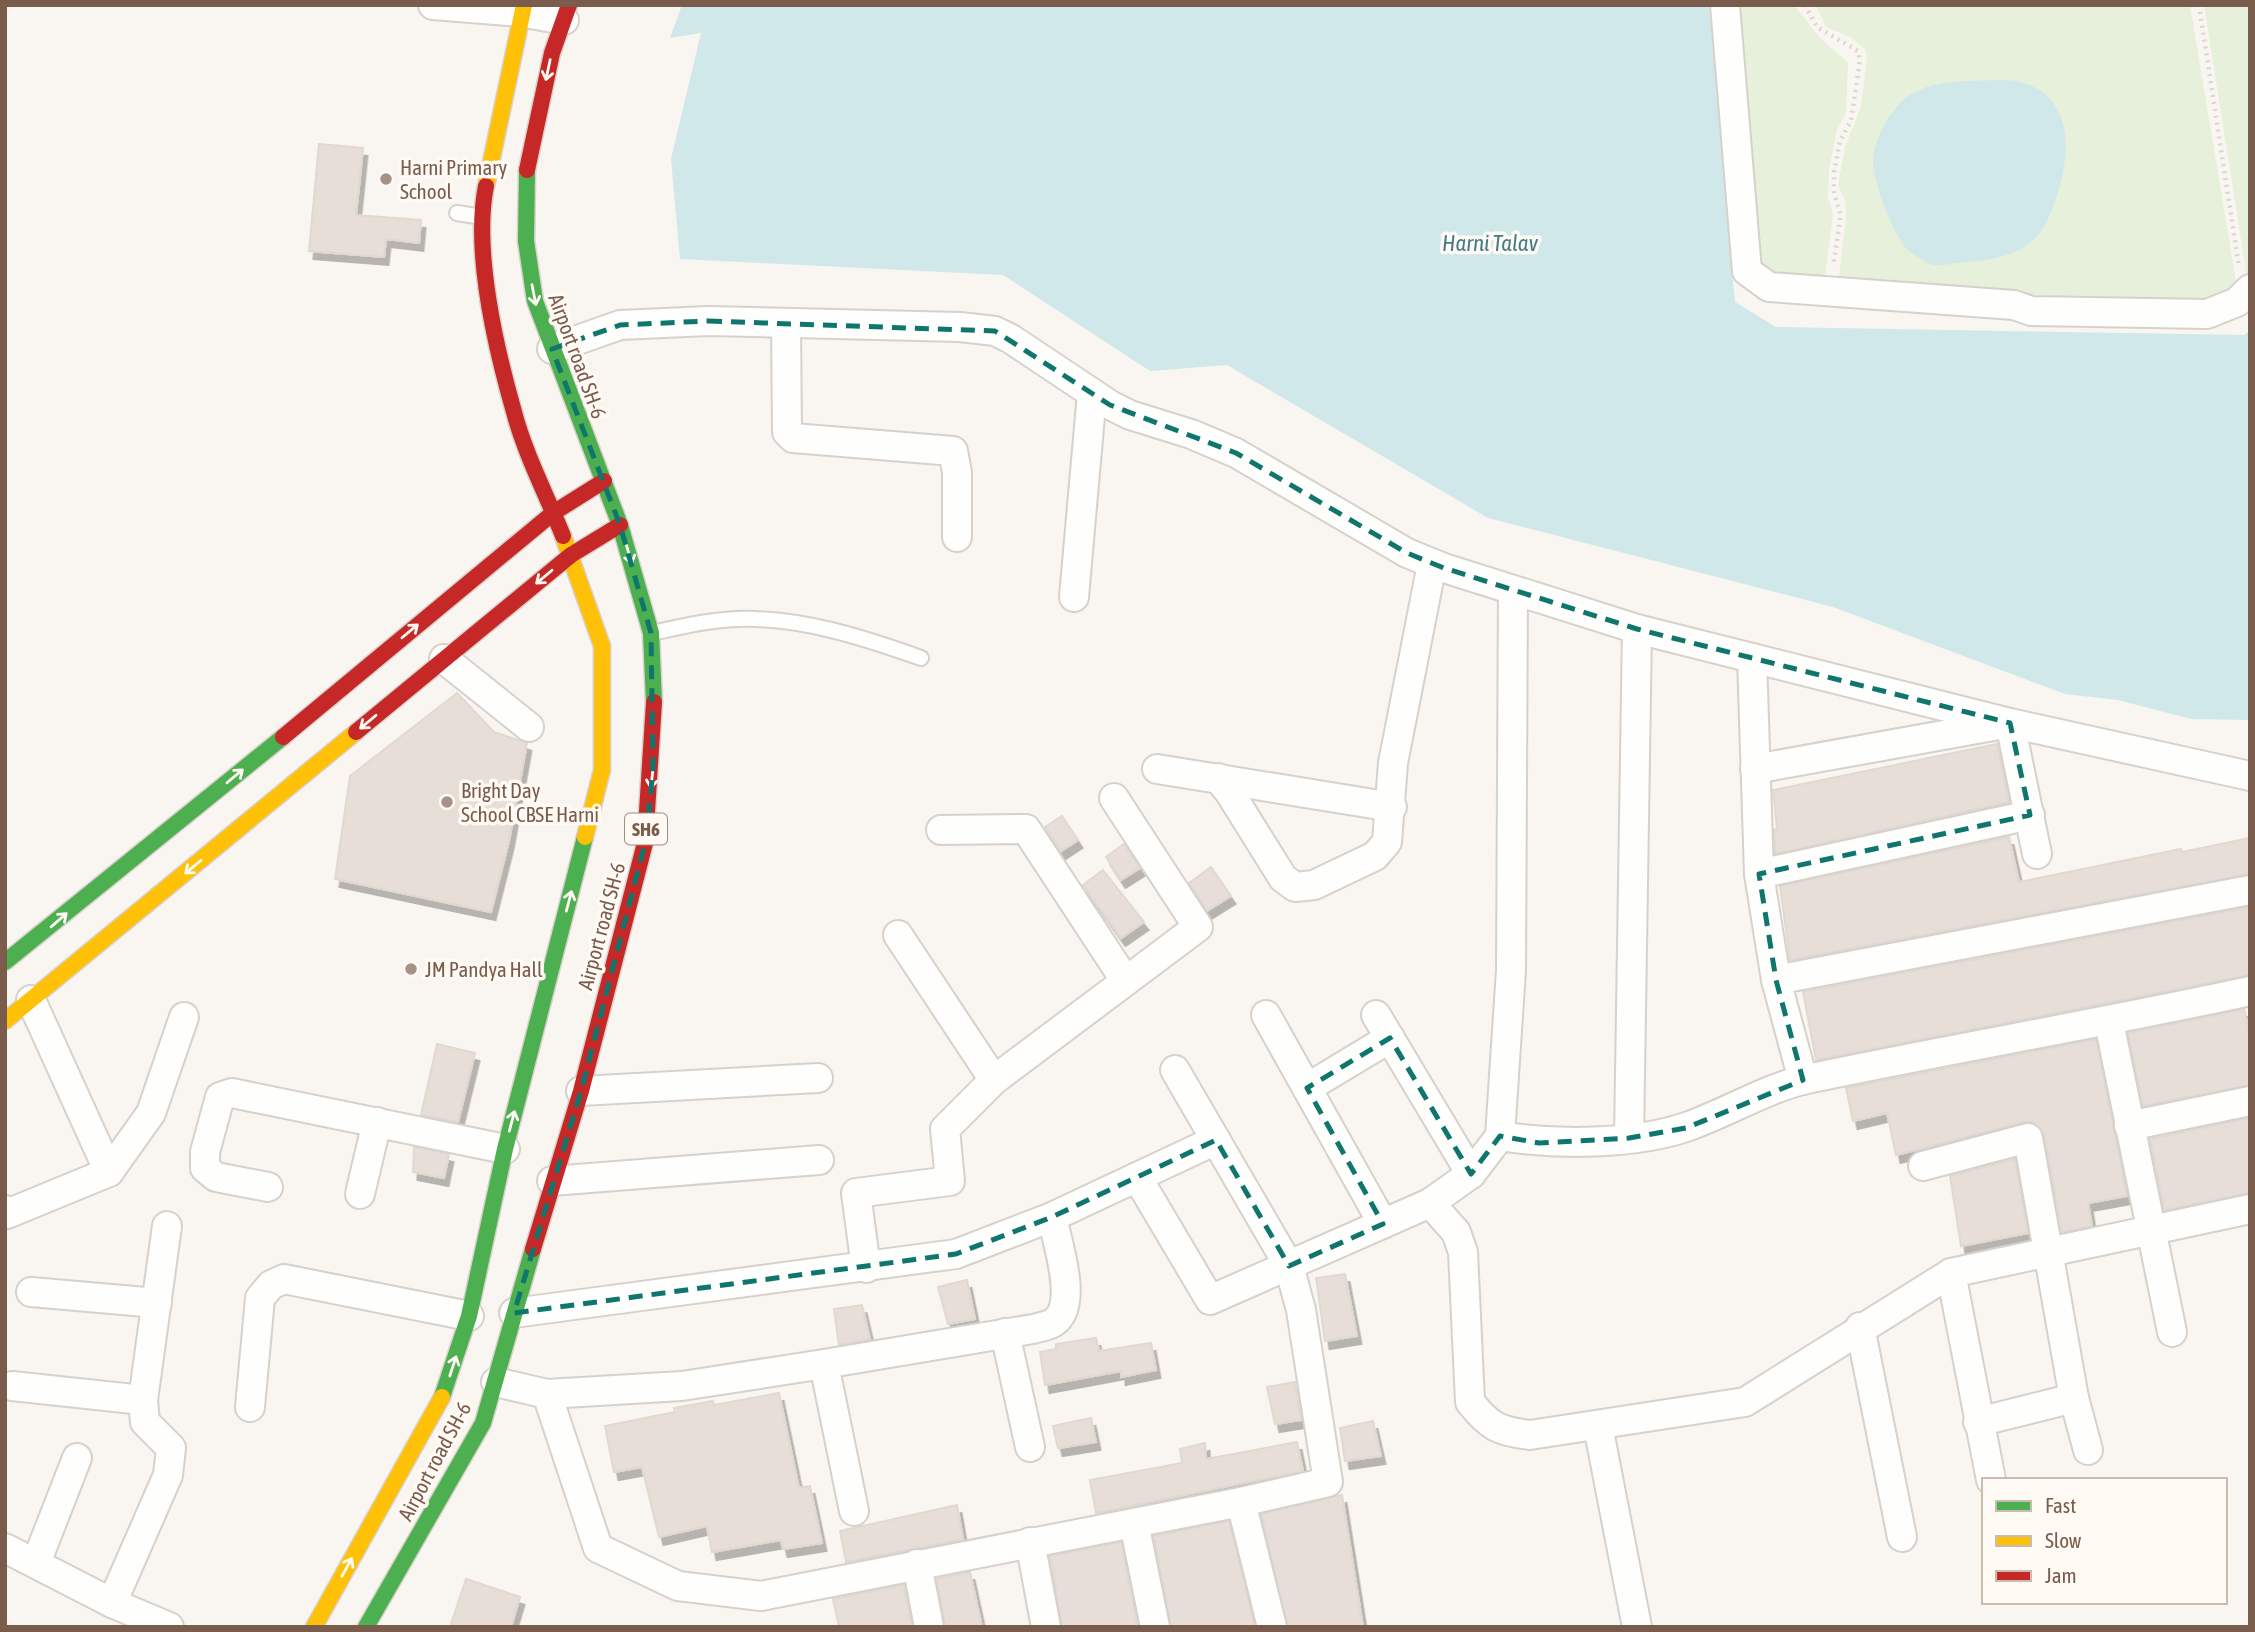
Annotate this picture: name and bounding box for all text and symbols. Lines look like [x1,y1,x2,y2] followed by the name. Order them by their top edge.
[541,58,555,81] one-way arrow
[400,155,507,203] place label: Harni Primary School
[378,171,394,187] marker: Harni Primary School
[1442,230,1538,256] water label: Harni Talav
[528,283,542,306] one-way arrow
[544,290,612,422] street label: Airport road SH-6
[623,543,636,565] one-way arrow
[535,570,553,585] one-way arrow
[401,623,419,639] one-way arrow
[360,714,378,730] one-way arrow
[645,767,658,789] one-way arrow
[225,768,243,784] one-way arrow
[461,778,599,826] place label: Bright Day School CBSE Harni
[439,794,455,810] marker: Bright Day School CBSE Harni
[625,814,667,844] road number: SH6
[184,859,202,875] one-way arrow
[572,860,630,992] street label: Airport road SH-6
[564,891,577,913] one-way arrow
[50,912,68,928] one-way arrow
[425,957,543,981] place label: JM Pandya Hall
[403,961,419,977] marker: JM Pandya Hall
[506,1111,519,1133] one-way arrow
[447,1355,460,1377] one-way arrow
[393,1397,475,1524] street label: Airport road SH-6
[1982,1478,2227,1604] legend
[2045,1493,2076,1517] text: Fast
[2045,1528,2082,1552] text: Slow
[340,1558,354,1578] one-way arrow
[2045,1563,2077,1587] text: Jam

